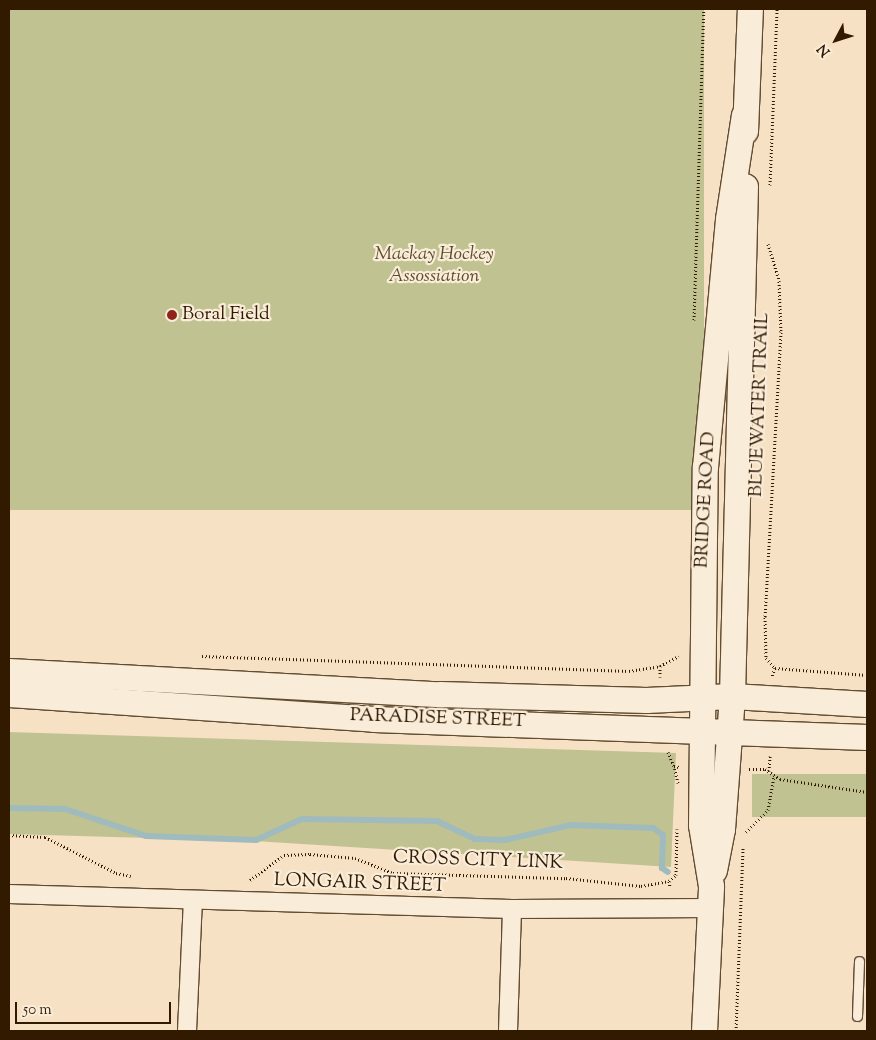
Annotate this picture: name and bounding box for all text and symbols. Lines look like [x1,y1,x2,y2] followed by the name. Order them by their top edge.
[811,15,861,65] north arrow
[813,39,836,60] text: N
[374,244,494,288] park label: Mackay Hockey Assossiation
[182,304,270,326] place label: Boral Field
[166,309,178,321] marker: Boral Field
[745,312,775,498] street label: BLUEWATER TRAIL
[691,431,721,569] street label: BRIDGE ROAD
[350,705,526,733] street label: PARADISE STREET
[392,847,564,875] street label: CROSS CITY LINK
[274,870,446,898] street label: LONGAIR STREET
[18,992,174,1024] scale bar
[23,1000,52,1021] text: 50 m

